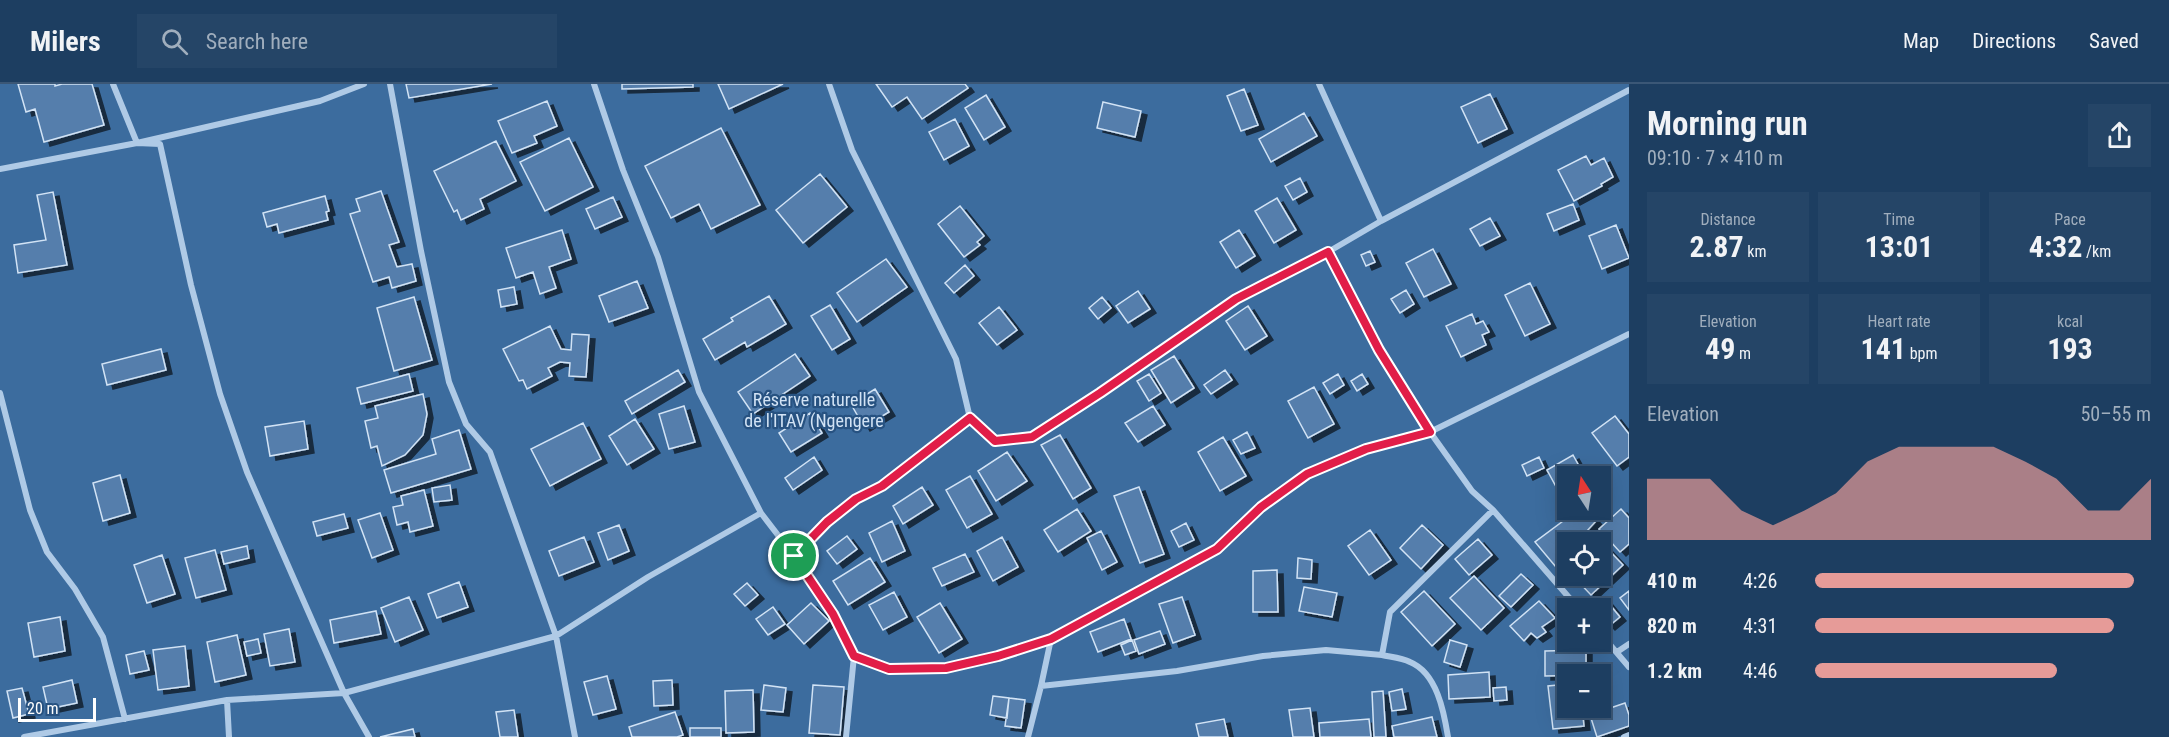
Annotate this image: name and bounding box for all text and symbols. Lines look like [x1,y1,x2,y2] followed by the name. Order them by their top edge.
[137,14,557,68] search box
[30,25,101,58] text: Milers
[158,25,191,58] icon: search
[206,29,308,54] text: Search here
[1903,29,1939,53] text: Map
[1972,29,2056,53] text: Directions
[2089,29,2139,53] text: Saved
[1647,104,1808,143] text: Morning run
[2088,104,2151,167] button: share
[1647,146,1783,170] text: 09:10 · 7 × 410 m
[1700,210,1756,229] text: Distance
[1883,210,1915,229] text: Time
[2054,210,2086,229] text: Pace
[1689,229,1744,264] text: 2.87
[1865,229,1933,264] text: 13:01
[2029,229,2082,264] text: 4:32
[1744,242,1767,261] text: km
[2082,242,2111,261] text: /km
[1699,312,1757,331] text: Elevation
[1867,312,1931,331] text: Heart rate
[2057,312,2083,331] text: kcal
[1705,331,1735,366] text: 49
[1861,331,1906,366] text: 141
[2047,331,2093,366] text: 193
[1735,344,1751,363] text: m
[1906,344,1937,363] text: bpm
[744,389,884,432] park label: Réserve naturelle de l'ITAV (Ngengere
[1647,402,1719,426] text: Elevation
[2080,402,2151,426] text: 50–55 m
[1557,466,1611,520] north arrow
[1557,466,1611,718] map controls
[768,530,819,581] pin
[1557,532,1611,586] button: locate
[777,539,810,572] icon: arrive
[1647,569,1697,593] text: 410 m
[1743,569,1777,593] text: 4:26
[1557,598,1611,652] button: +
[1647,614,1697,638] text: 820 m
[1743,614,1777,638] text: 4:31
[1647,659,1702,683] text: 1.2 km
[1743,659,1777,683] text: 4:46
[1557,664,1611,718] button: −
[18,695,96,722] scale bar
[27,699,59,718] text: 20 m

